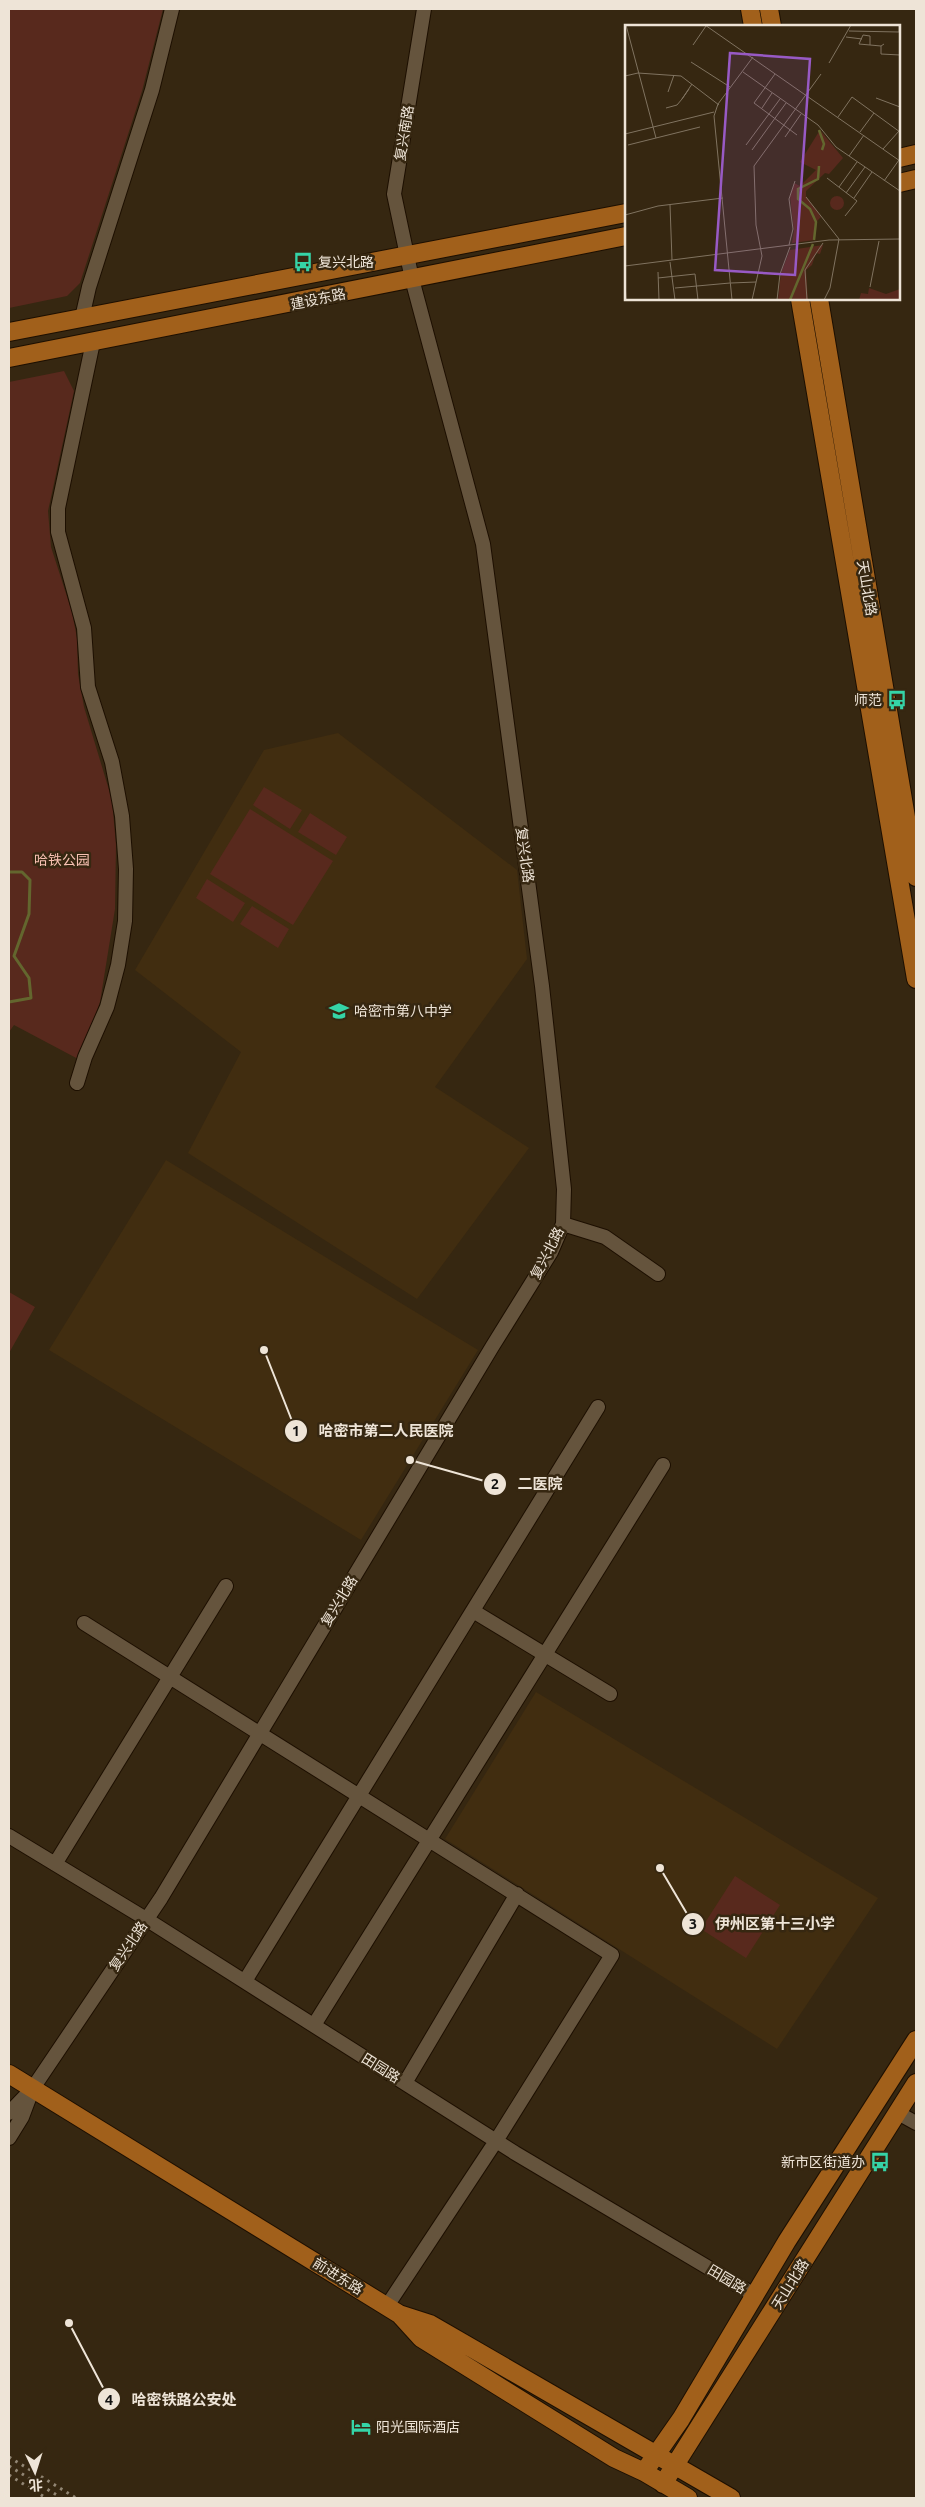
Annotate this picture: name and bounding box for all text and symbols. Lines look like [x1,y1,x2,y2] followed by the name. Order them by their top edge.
[625,25,900,300] inset map
[392,104,416,162] street label: 复兴南路
[292,251,314,273] bus stop icon: 复兴北路
[318,254,374,270] place label: 复兴北路
[289,285,347,313] street label: 建设东路
[854,559,880,617] street label: 天山北路
[886,689,908,711] bus stop icon: 师范
[854,692,882,708] place label: 师范
[513,826,537,884] street label: 复兴北路
[34,852,90,868] park label: 哈铁公园
[328,1000,350,1022] school or university icon: 哈密市第八中学
[354,1003,452,1019] place label: 哈密市第八中学
[527,1224,567,1282] street label: 复兴北路
[283,1416,463,1446] callout: 哈密市第二人民医院
[292,1422,300,1439] text: 1
[318,1422,454,1439] text: 哈密市第二人民医院
[482,1469,572,1499] callout: 二医院
[491,1475,499,1492] text: 2
[517,1475,563,1492] text: 二医院
[318,1573,360,1629] street label: 复兴北路
[680,1909,845,1939] callout: 伊州区第十三小学
[689,1915,697,1932] text: 3
[715,1915,835,1932] text: 伊州区第十三小学
[106,1918,150,1974] street label: 复兴北路
[359,2050,403,2086] street label: 田园路
[869,2151,891,2173] bus stop icon: 新市区街道办
[781,2154,865,2170] place label: 新市区街道办
[310,2254,366,2298] street label: 前进东路
[768,2256,812,2312] street label: 天山北路
[705,2261,749,2297] street label: 田园路
[96,2384,246,2414] callout: 哈密铁路公安处
[105,2391,113,2408] text: 4
[131,2391,237,2408] text: 哈密铁路公安处
[350,2416,372,2438] hotel icon: 阳光国际酒店
[376,2419,460,2435] place label: 阳光国际酒店
[10,2447,60,2497] north arrow
[28,2476,43,2493] text: 北

